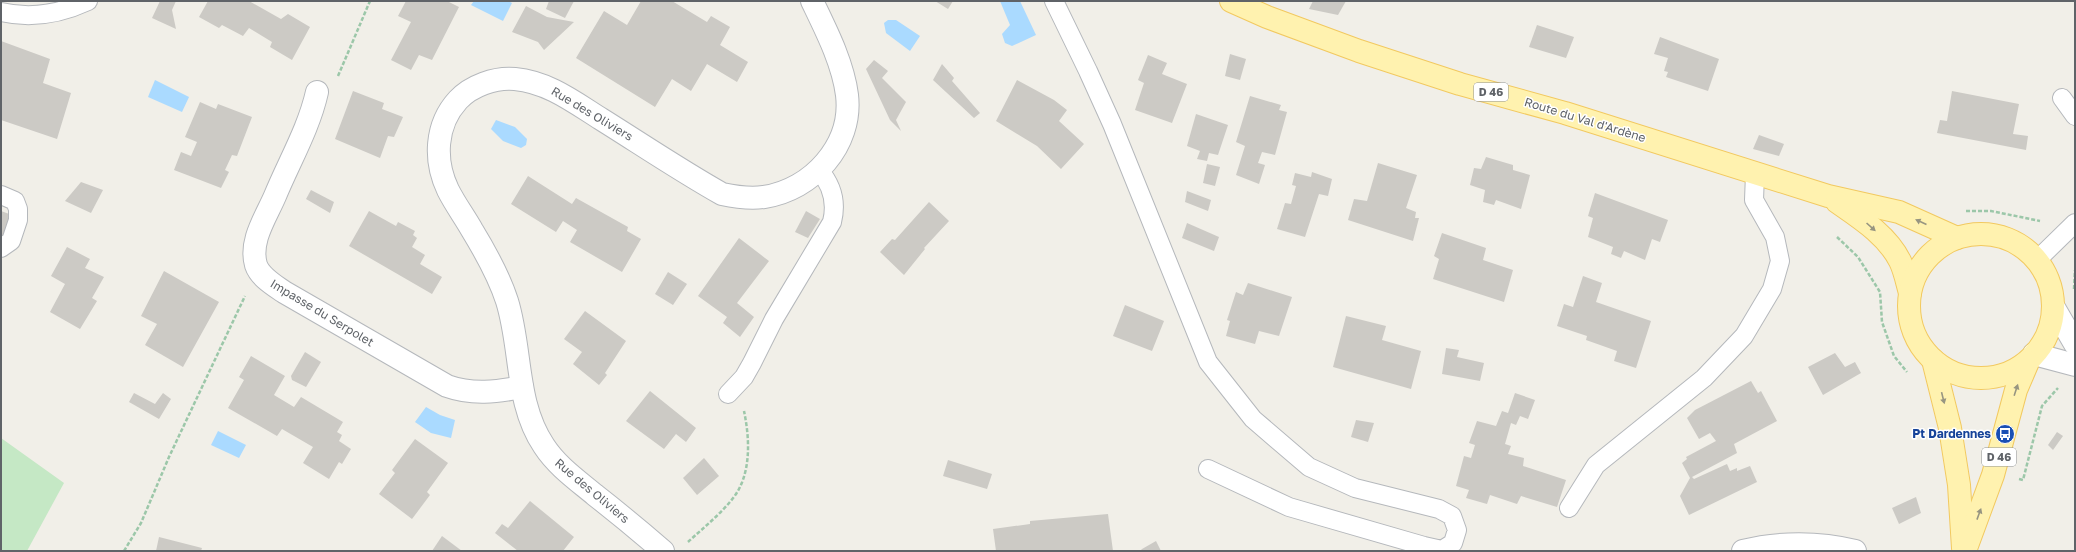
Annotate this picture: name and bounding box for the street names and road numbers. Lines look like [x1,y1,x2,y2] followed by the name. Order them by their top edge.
[549,83,636,144] street label: Rue des Oliviers
[1474,83,1508,101] road number: D 46
[1523,94,1648,145] street label: Route du Val d'Ardène
[268,276,377,350] street label: Impasse du Serpolet
[1982,448,2016,466] road number: D 46
[552,455,633,526] street label: Rue des Oliviers

